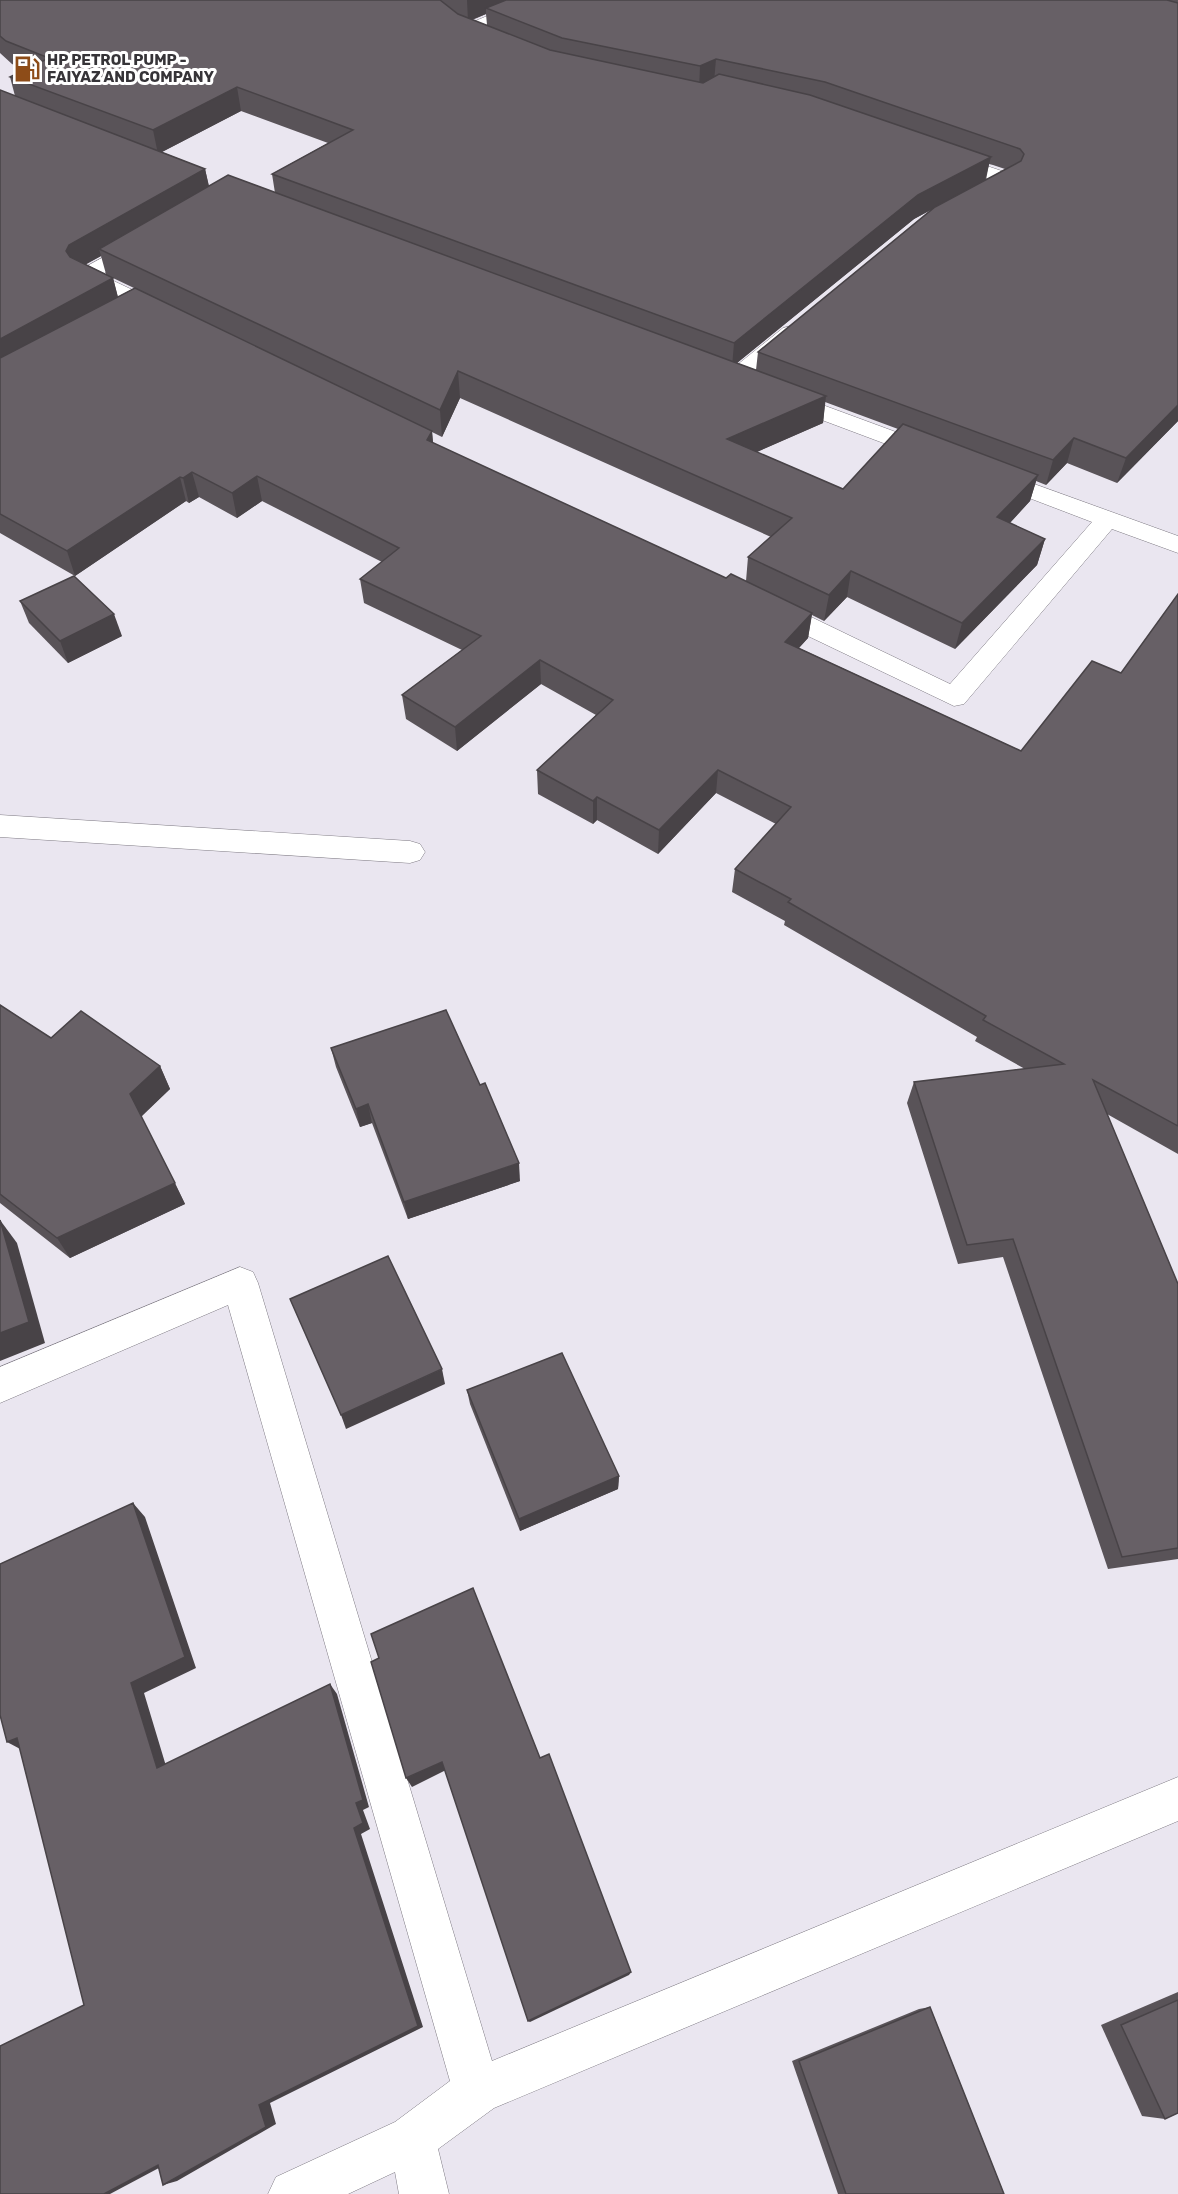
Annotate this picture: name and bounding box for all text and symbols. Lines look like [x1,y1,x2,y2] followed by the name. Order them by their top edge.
[47,51,214,86] place label: HP PETROL PUMP - FAIYAZ AND COMPANY
[12,54,42,84] fuel station icon: HP PETROL PUMP - FAIYAZ AND COMPANY

